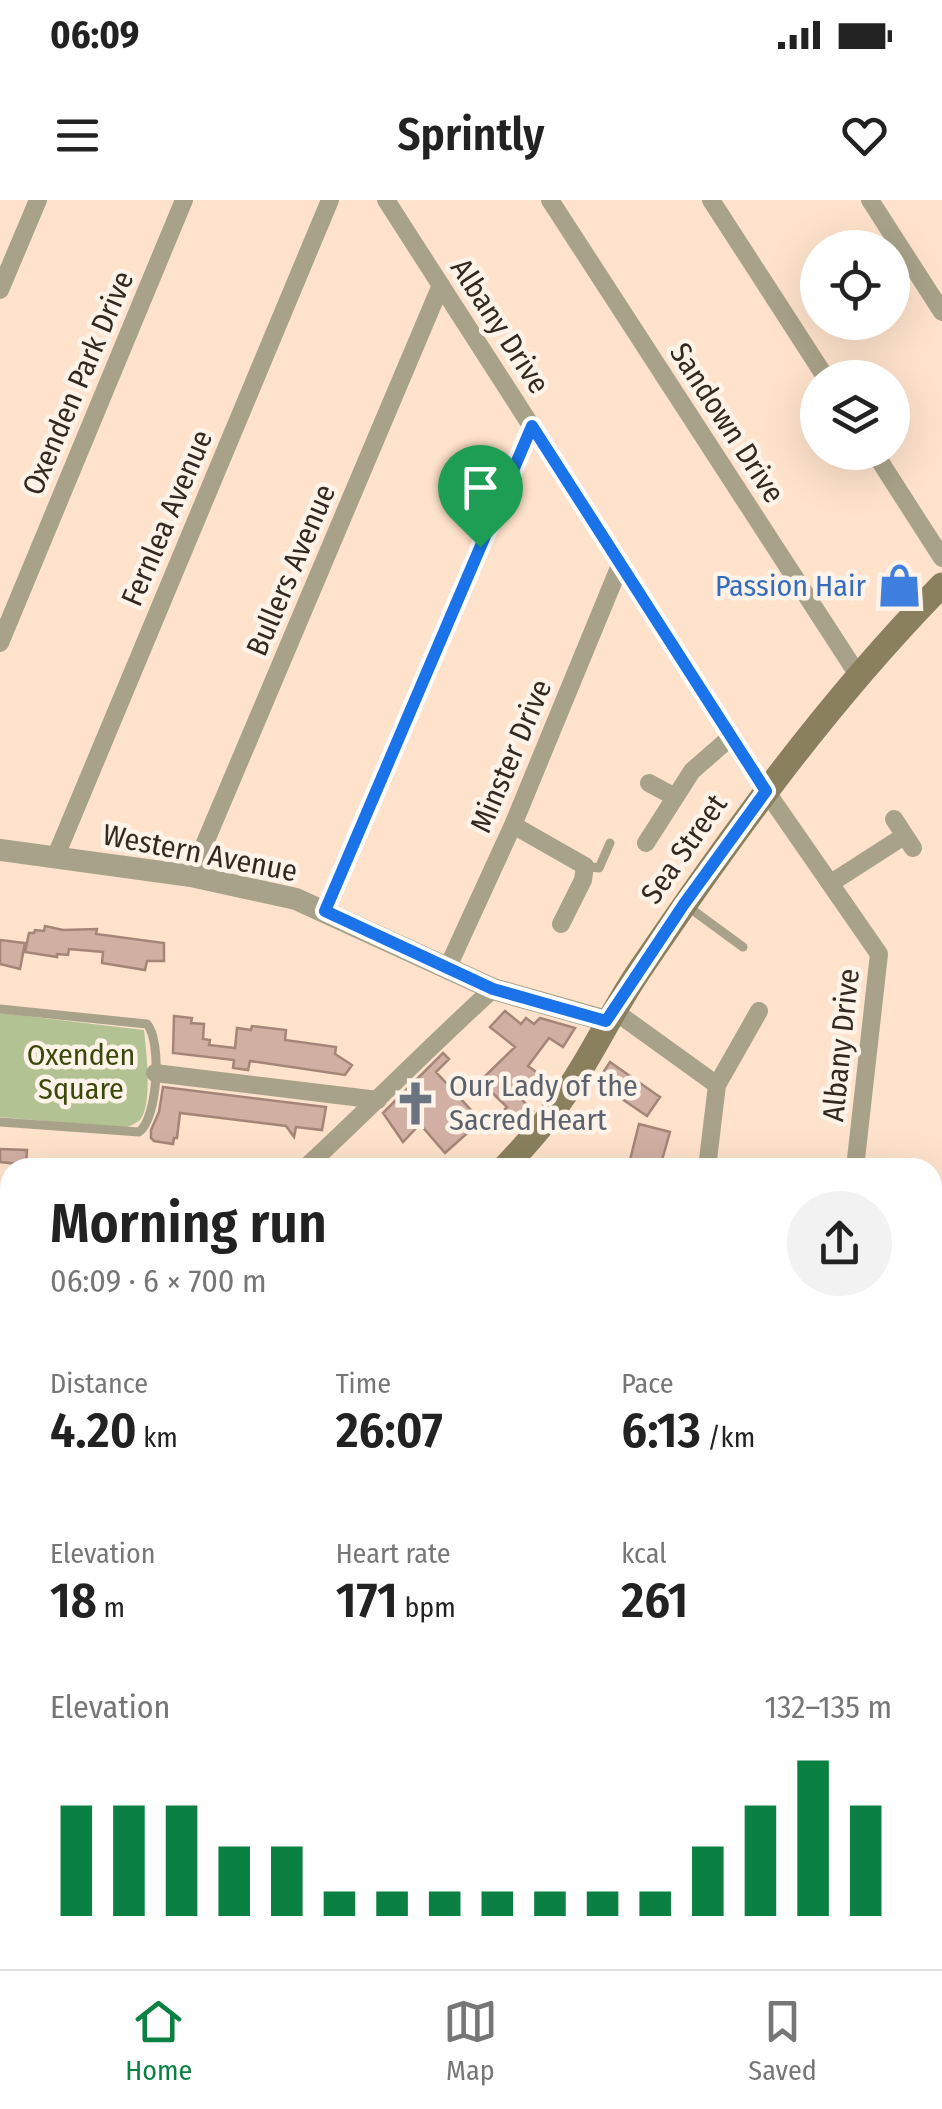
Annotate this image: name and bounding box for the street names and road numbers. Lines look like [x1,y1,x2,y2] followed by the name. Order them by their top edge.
[443,252,557,400] street label: Albany Drive
[15,266,141,500] street label: Oxenden Park Drive
[662,336,792,510] street label: Sandown Drive
[114,425,220,611] street label: Fernlea Avenue
[239,479,343,661] street label: Bullers Avenue
[463,674,559,838] street label: Minster Drive
[633,787,735,911] street label: Sea Street
[100,816,300,890] street label: Western Avenue
[815,967,867,1123] street label: Albany Drive

